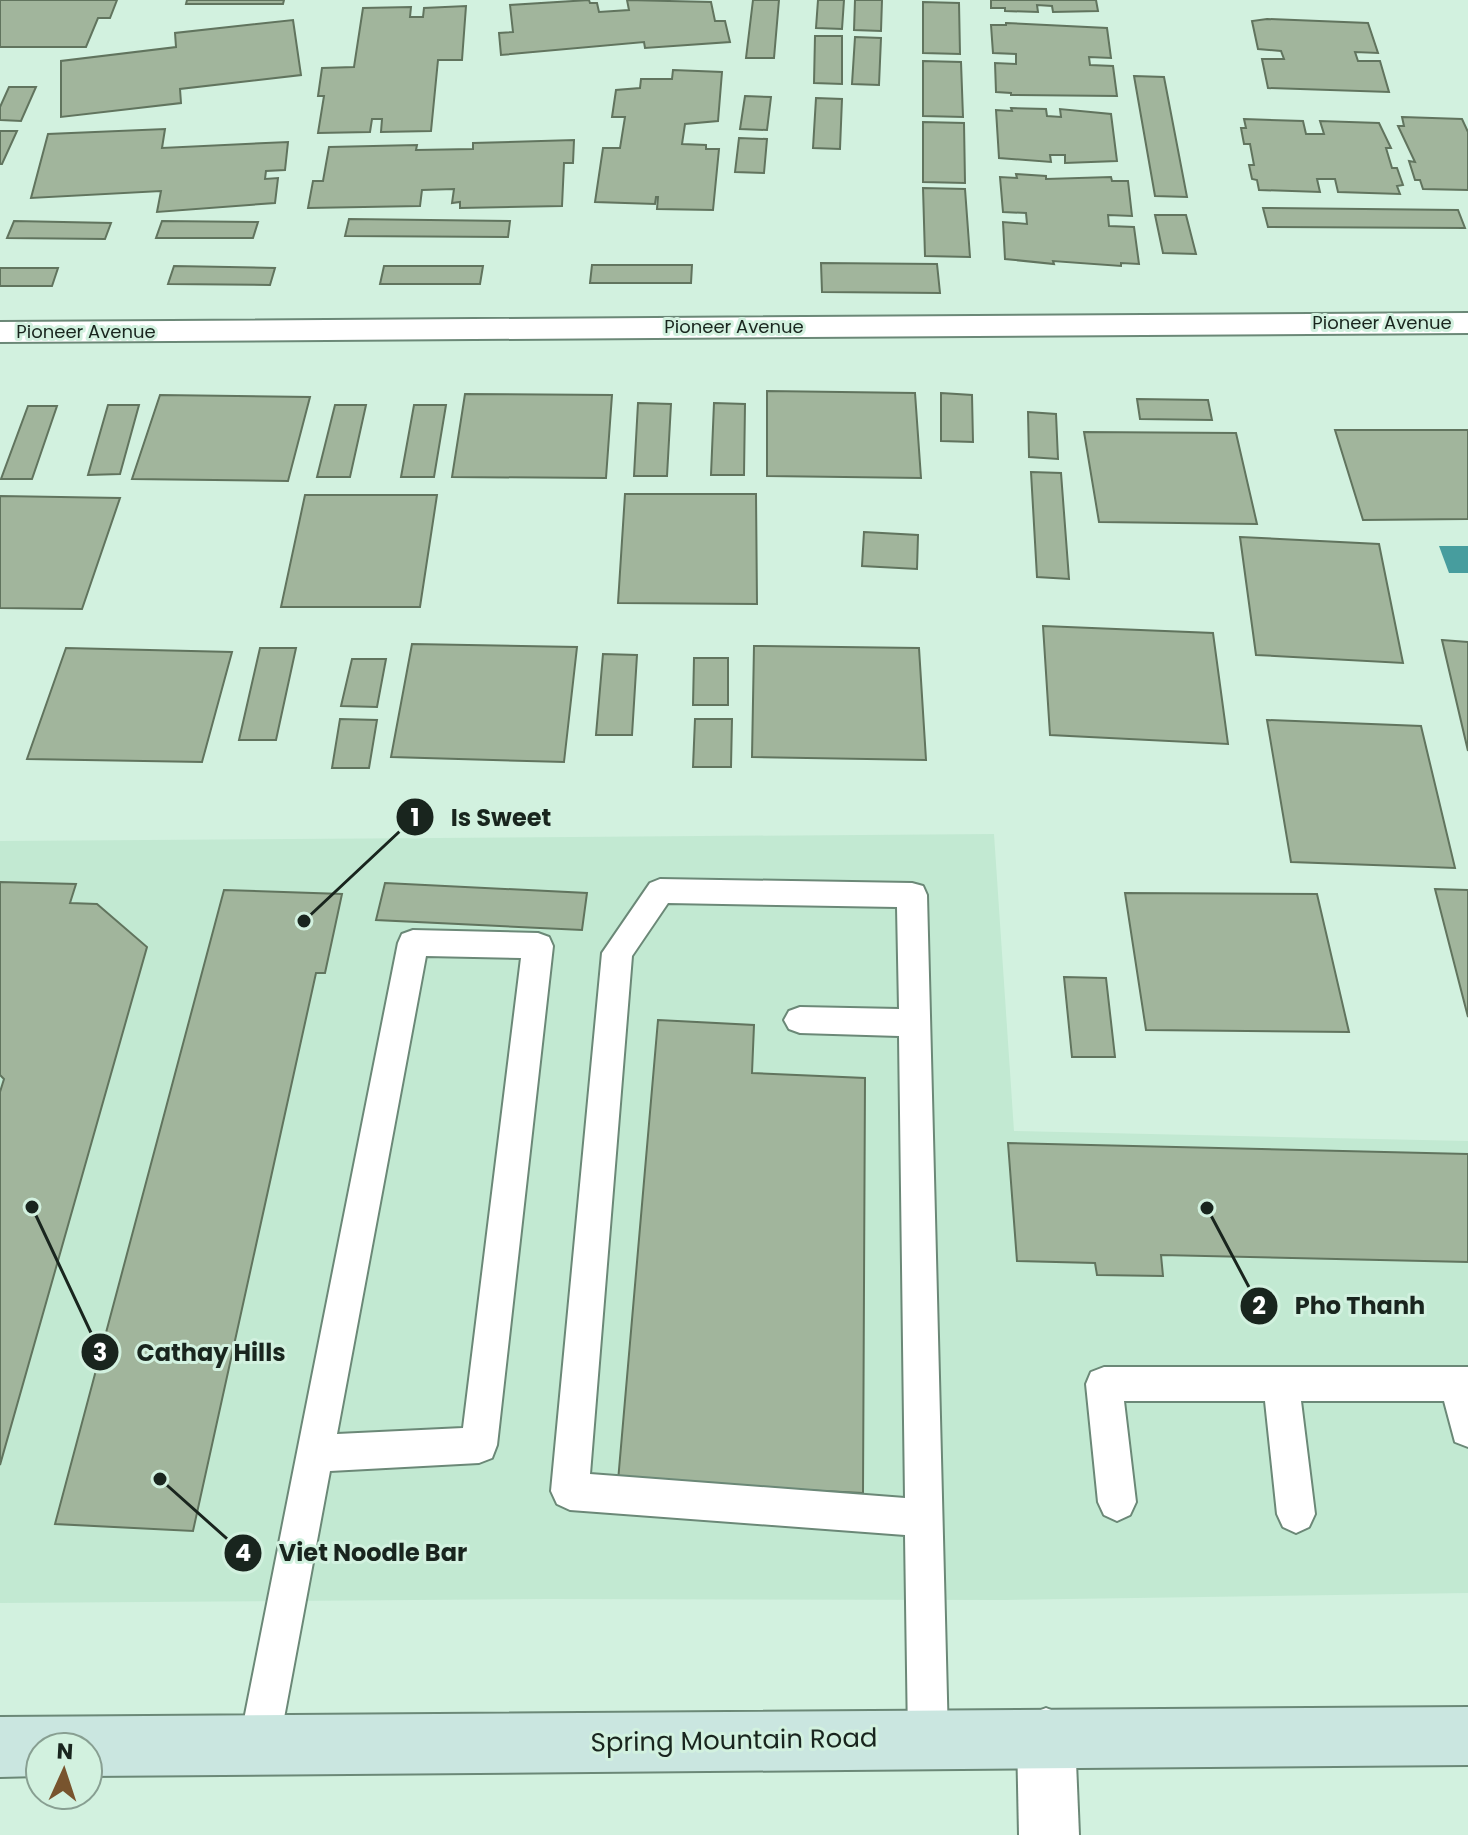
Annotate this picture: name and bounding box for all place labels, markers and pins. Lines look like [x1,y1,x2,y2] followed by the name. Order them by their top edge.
[395,793,567,841] callout: Is Sweet
[1239,1282,1442,1330] callout: Pho Thanh
[80,1328,301,1376] callout: Cathay Hills
[223,1529,483,1577] callout: Viet Noodle Bar

